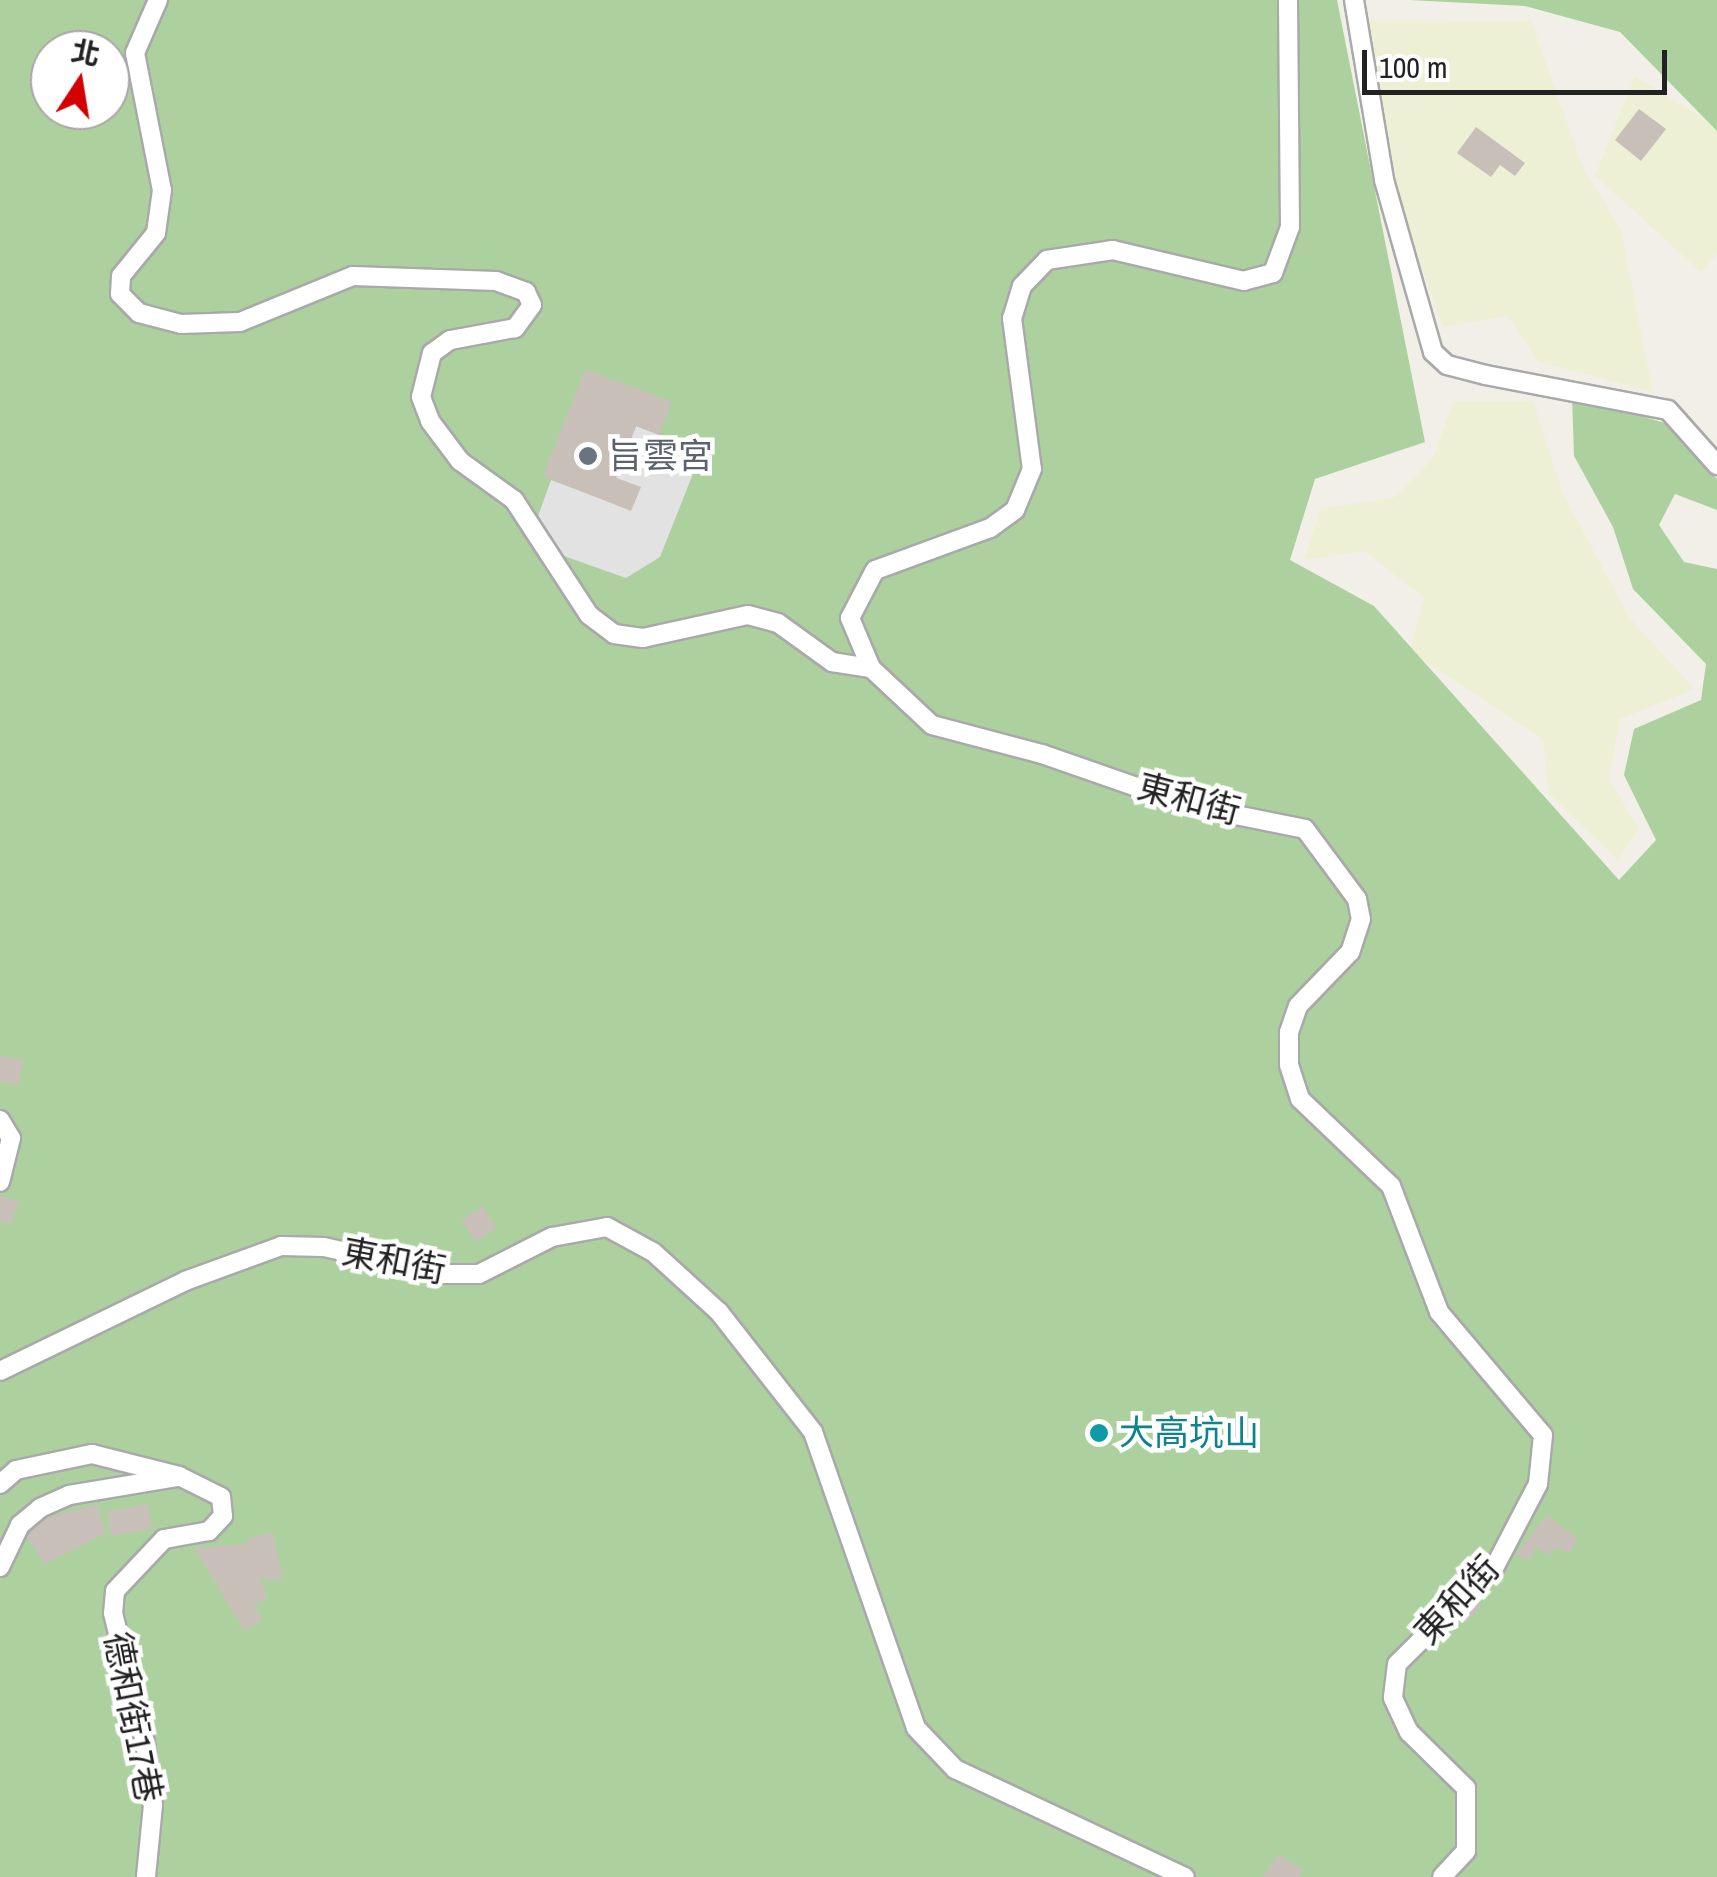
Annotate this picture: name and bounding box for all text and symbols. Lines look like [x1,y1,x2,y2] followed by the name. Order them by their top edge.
[30,30,130,130] north arrow
[1367,30,1672,92] scale bar
[68,31,103,74] text: 北
[1379,47,1447,87] text: 100 m
[608,435,713,477] place label: 旨雲宮
[577,445,599,467] marker: 旨雲宮
[1133,765,1245,833] street label: 東和街
[338,1230,450,1292] street label: 東和街
[1119,1412,1259,1454] place label: 大高坑山
[1088,1422,1110,1444] marker: 大高坑山
[1406,1547,1508,1653] street label: 東和街
[96,1629,170,1805] street label: 德和街17巷

